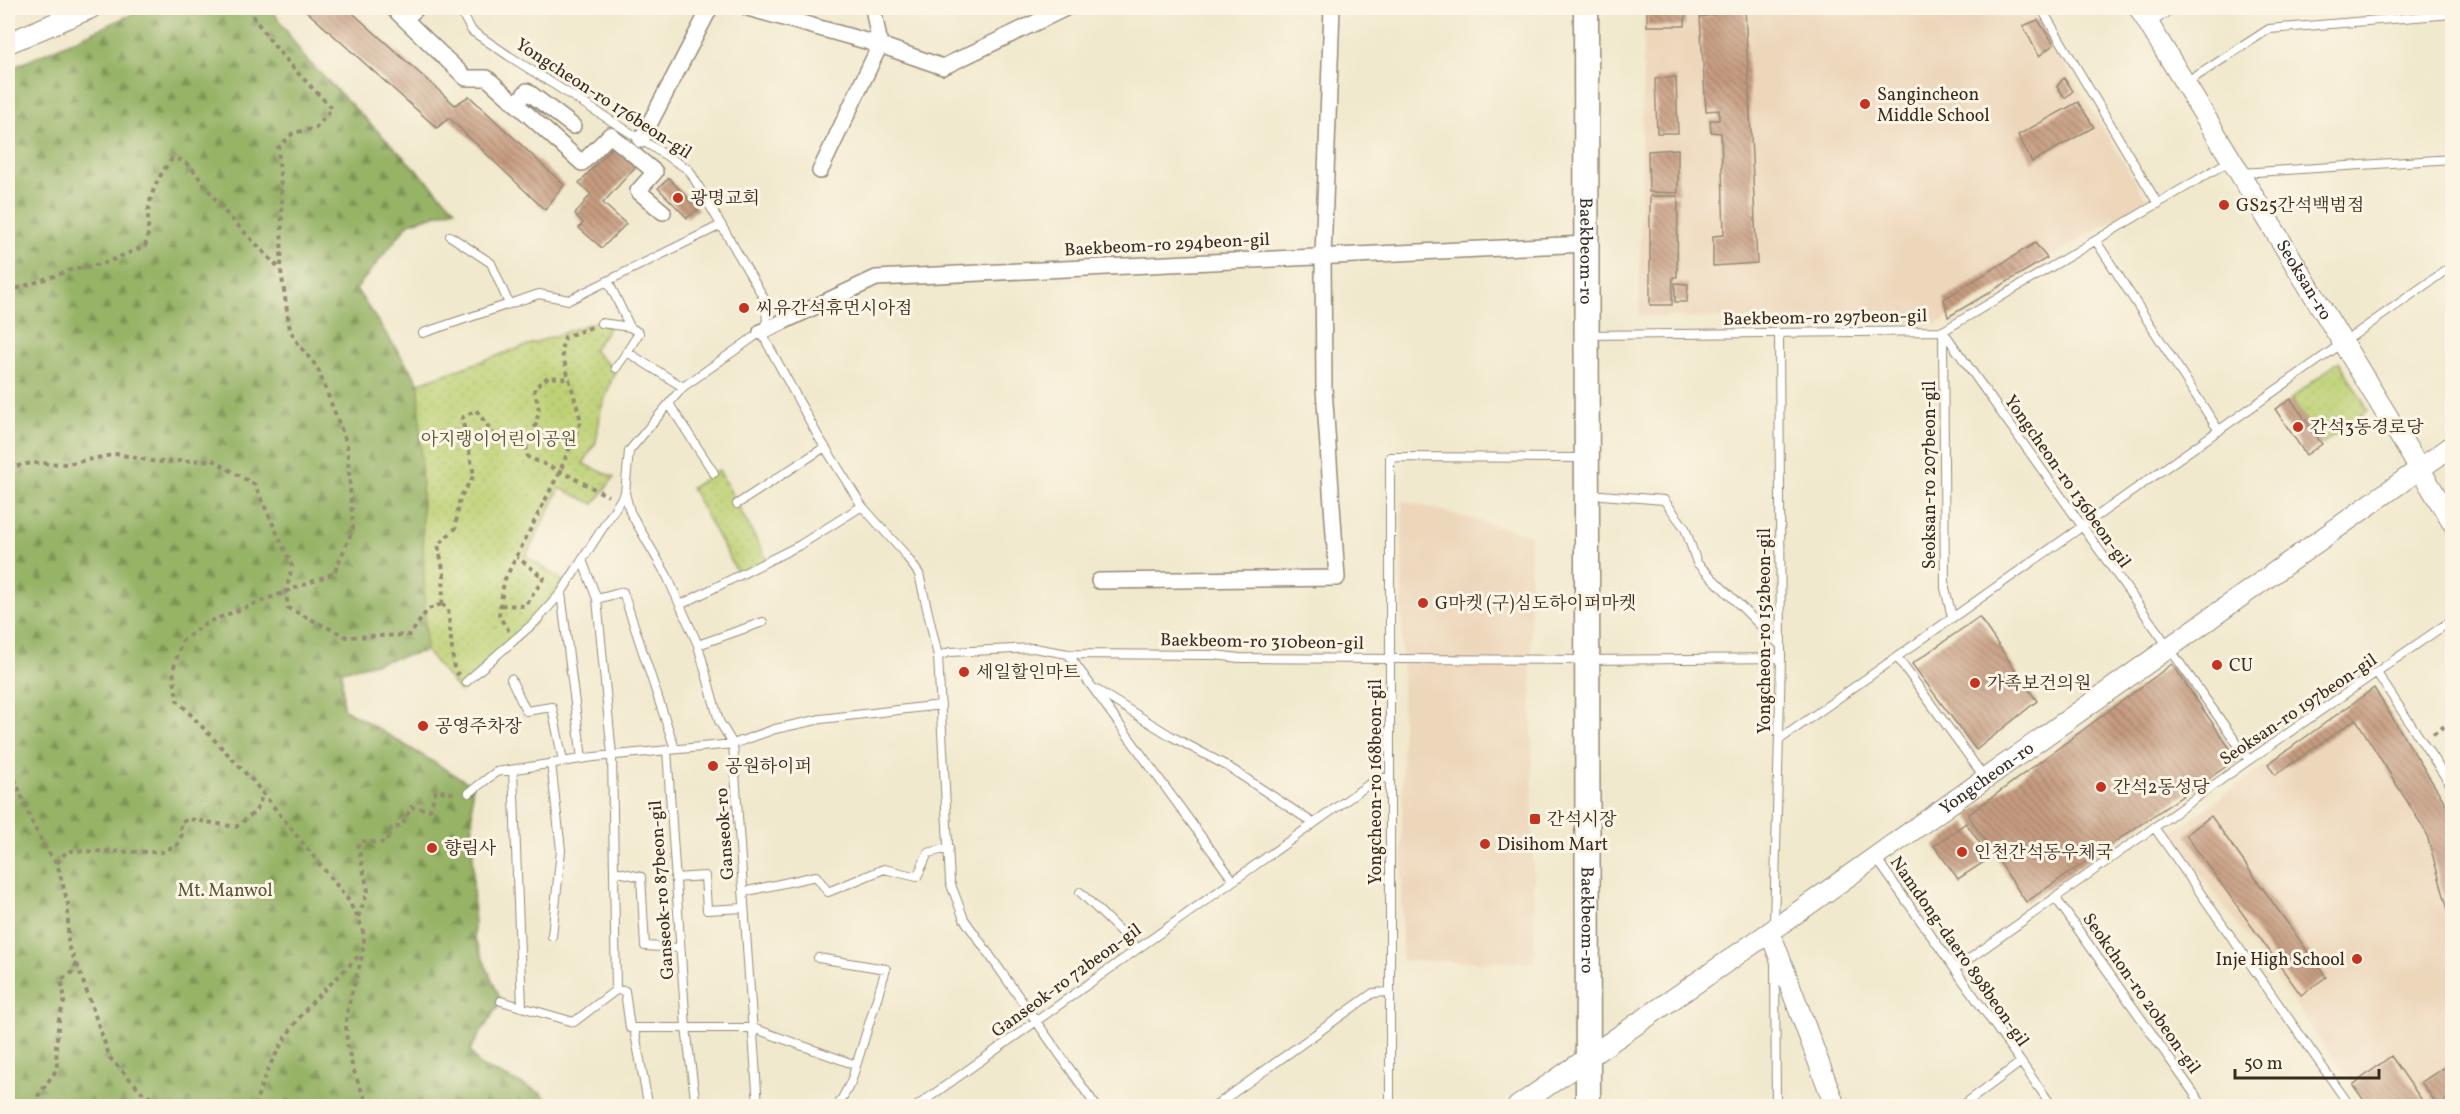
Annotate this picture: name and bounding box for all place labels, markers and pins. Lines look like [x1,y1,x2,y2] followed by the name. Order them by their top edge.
[1877,83,1990,129] place label: Sangincheon Middle School
[1858,97,1872,111] marker: Sangincheon Middle School
[690,187,760,212] place label: 광명교회
[671,191,685,205] marker: 광명교회
[2236,194,2364,219] place label: GS25간석백범점
[2217,198,2231,212] marker: GS25간석백범점
[756,297,913,322] place label: 씨유간석휴먼시아점
[737,301,751,315] marker: 씨유간석휴먼시아점
[2310,416,2424,441] place label: 간석3동경로당
[2291,420,2305,434] marker: 간석3동경로당
[1435,592,1636,617] place label: G마켓 (구)심도하이퍼마켓
[1416,596,1430,610] marker: G마켓 (구)심도하이퍼마켓
[2229,654,2253,679] place label: CU
[2210,658,2224,672] marker: CU
[976,661,1081,686] place label: 세일할인마트
[957,665,971,679] marker: 세일할인마트
[1987,672,2091,697] place label: 가족보건의원
[1968,676,1982,690] marker: 가족보건의원
[435,715,523,740] place label: 공영주차장
[416,719,430,733] marker: 공영주차장
[725,755,812,780] place label: 공원하이퍼
[706,759,720,773] marker: 공원하이퍼
[2113,776,2210,801] place label: 간석2동성당
[2094,780,2108,794] marker: 간석2동성당
[1547,808,1617,833] place label: 간석시장
[1528,812,1542,826] marker: 간석시장
[1497,833,1608,858] place label: Disihom Mart
[444,837,497,862] place label: 향림사
[1478,837,1492,851] marker: Disihom Mart
[425,841,439,855] marker: 향림사
[1974,841,2113,866] place label: 인천간석동우체국
[1955,845,1969,859] marker: 인천간석동우체국
[2216,948,2345,973] place label: Inje High School
[2350,952,2364,966] marker: Inje High School

